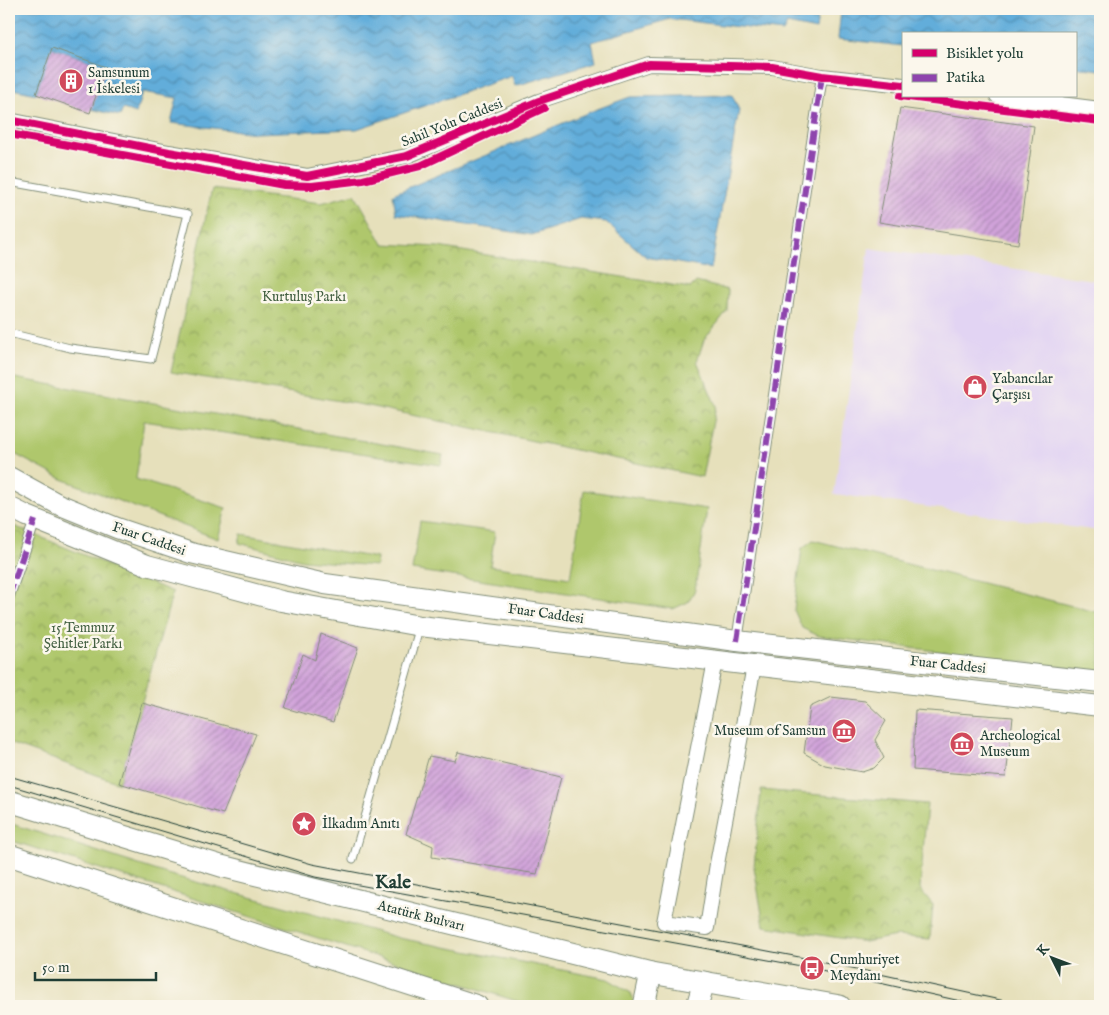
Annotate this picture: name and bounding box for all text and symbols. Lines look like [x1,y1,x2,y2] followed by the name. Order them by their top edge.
[902,32,1076,98] legend
[946,44,1024,63] text: Bisiklet yolu
[88,64,150,98] place label: Samsunum 1 İskelesi
[58,68,84,94] building icon: Samsunum 1 İskelesi
[946,68,985,87] text: Patika
[399,94,506,152] street label: Sahil Yolu Caddesi
[262,288,346,306] park label: Kurtuluş Parkı
[992,370,1053,404] place label: Yabancılar Çarşısı
[962,374,988,400] shop icon: Yabancılar Çarşısı
[110,518,188,560] street label: Fuar Caddesi
[507,600,585,628] street label: Fuar Caddesi
[44,619,122,653] park label: 15 Temmuz Şehitler Parkı
[909,652,987,678] street label: Fuar Caddesi
[831,718,857,744] museum icon: Museum of Samsun
[714,722,827,740] place label: Museum of Samsun
[979,727,1061,761] place label: Archeological Museum
[949,731,975,757] museum icon: Archeological Museum
[291,811,317,837] place icon: İlkadım Anıtı
[322,815,400,833] place label: İlkadım Anıtı
[375,871,411,895] district label: Kale
[375,896,467,936] street label: Atatürk Bulvarı
[1026,932,1076,982] north arrow
[1033,940,1054,960] text: K
[35,950,156,982] scale bar
[830,951,900,985] place label: Cumhuriyet Meydanı
[799,955,825,981] bus stop icon: Cumhuriyet Meydanı
[42,958,70,977] text: 50 m

